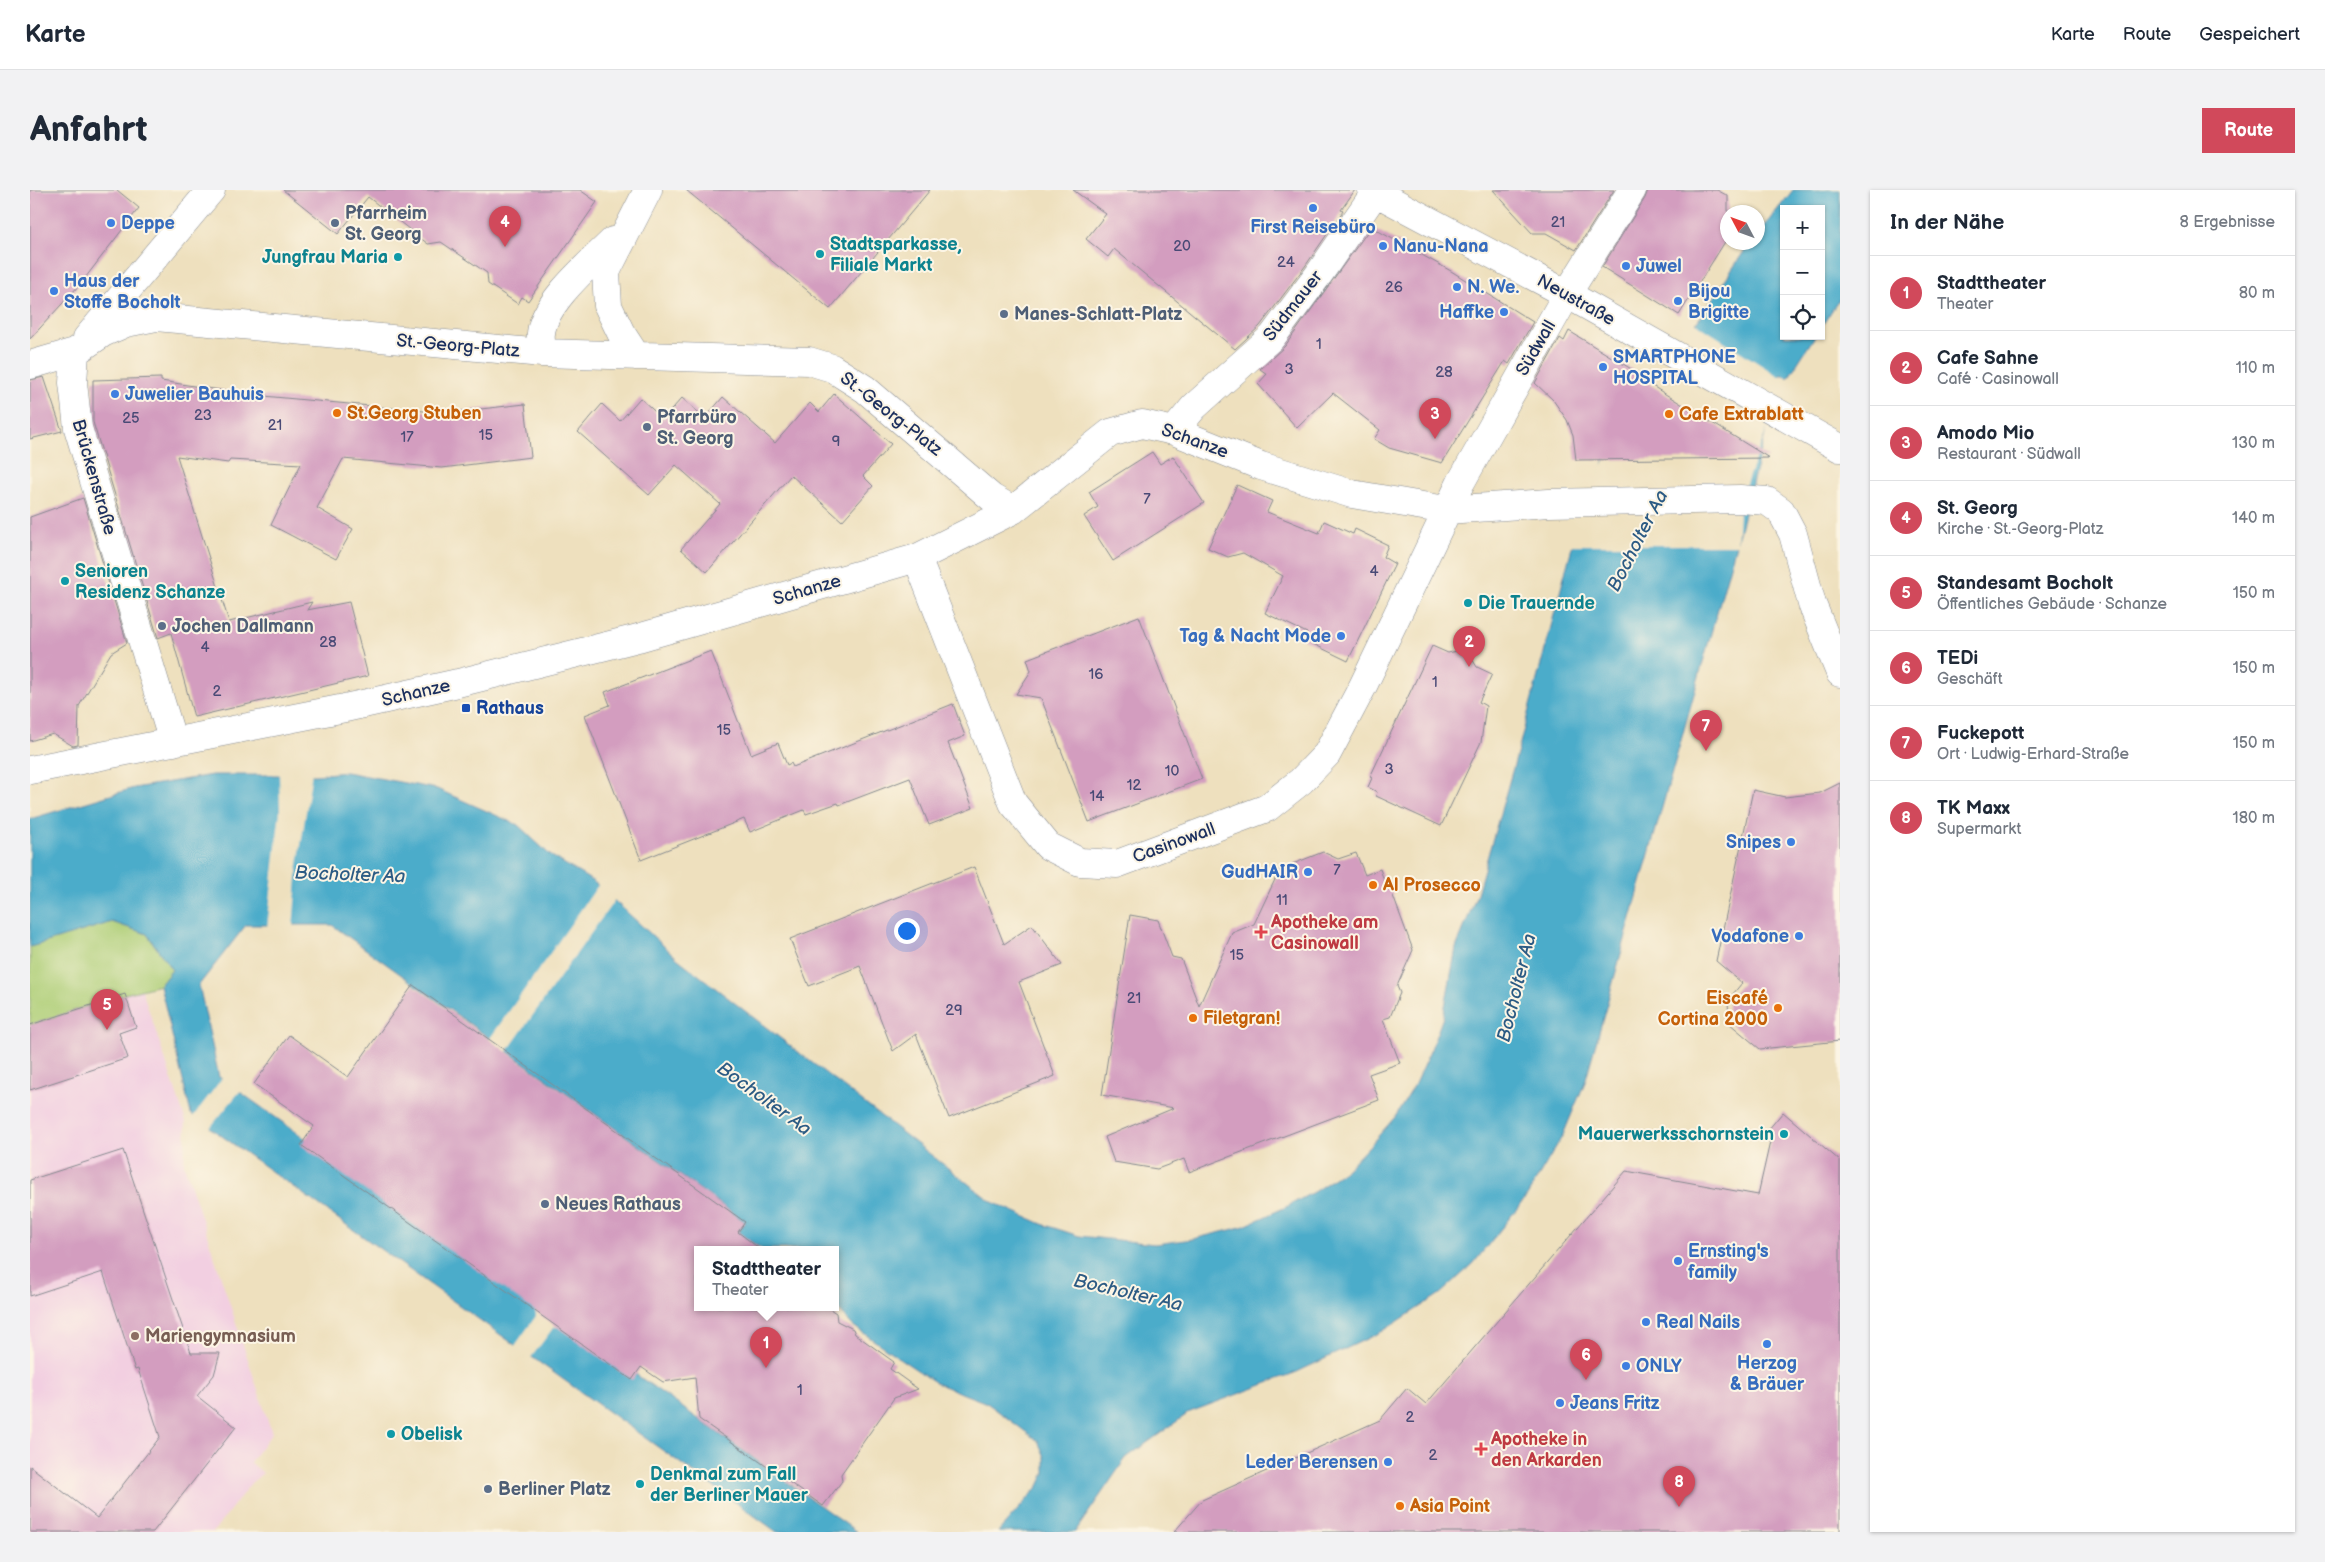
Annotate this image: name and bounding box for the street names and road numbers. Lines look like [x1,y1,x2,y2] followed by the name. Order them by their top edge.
[1259,266,1327,345] street label: Südmauer
[1533,270,1619,330] street label: Neustraße
[1512,316,1560,380] street label: Südwall
[396,330,521,362] street label: St.-Georg-Platz
[836,368,946,461] street label: St.-Georg-Platz
[67,417,121,538] street label: Brückenstraße
[1159,419,1232,463] street label: Schanze
[771,570,844,610] street label: Schanze
[380,675,453,711] street label: Schanze
[1130,818,1218,868] street label: Casinowall

